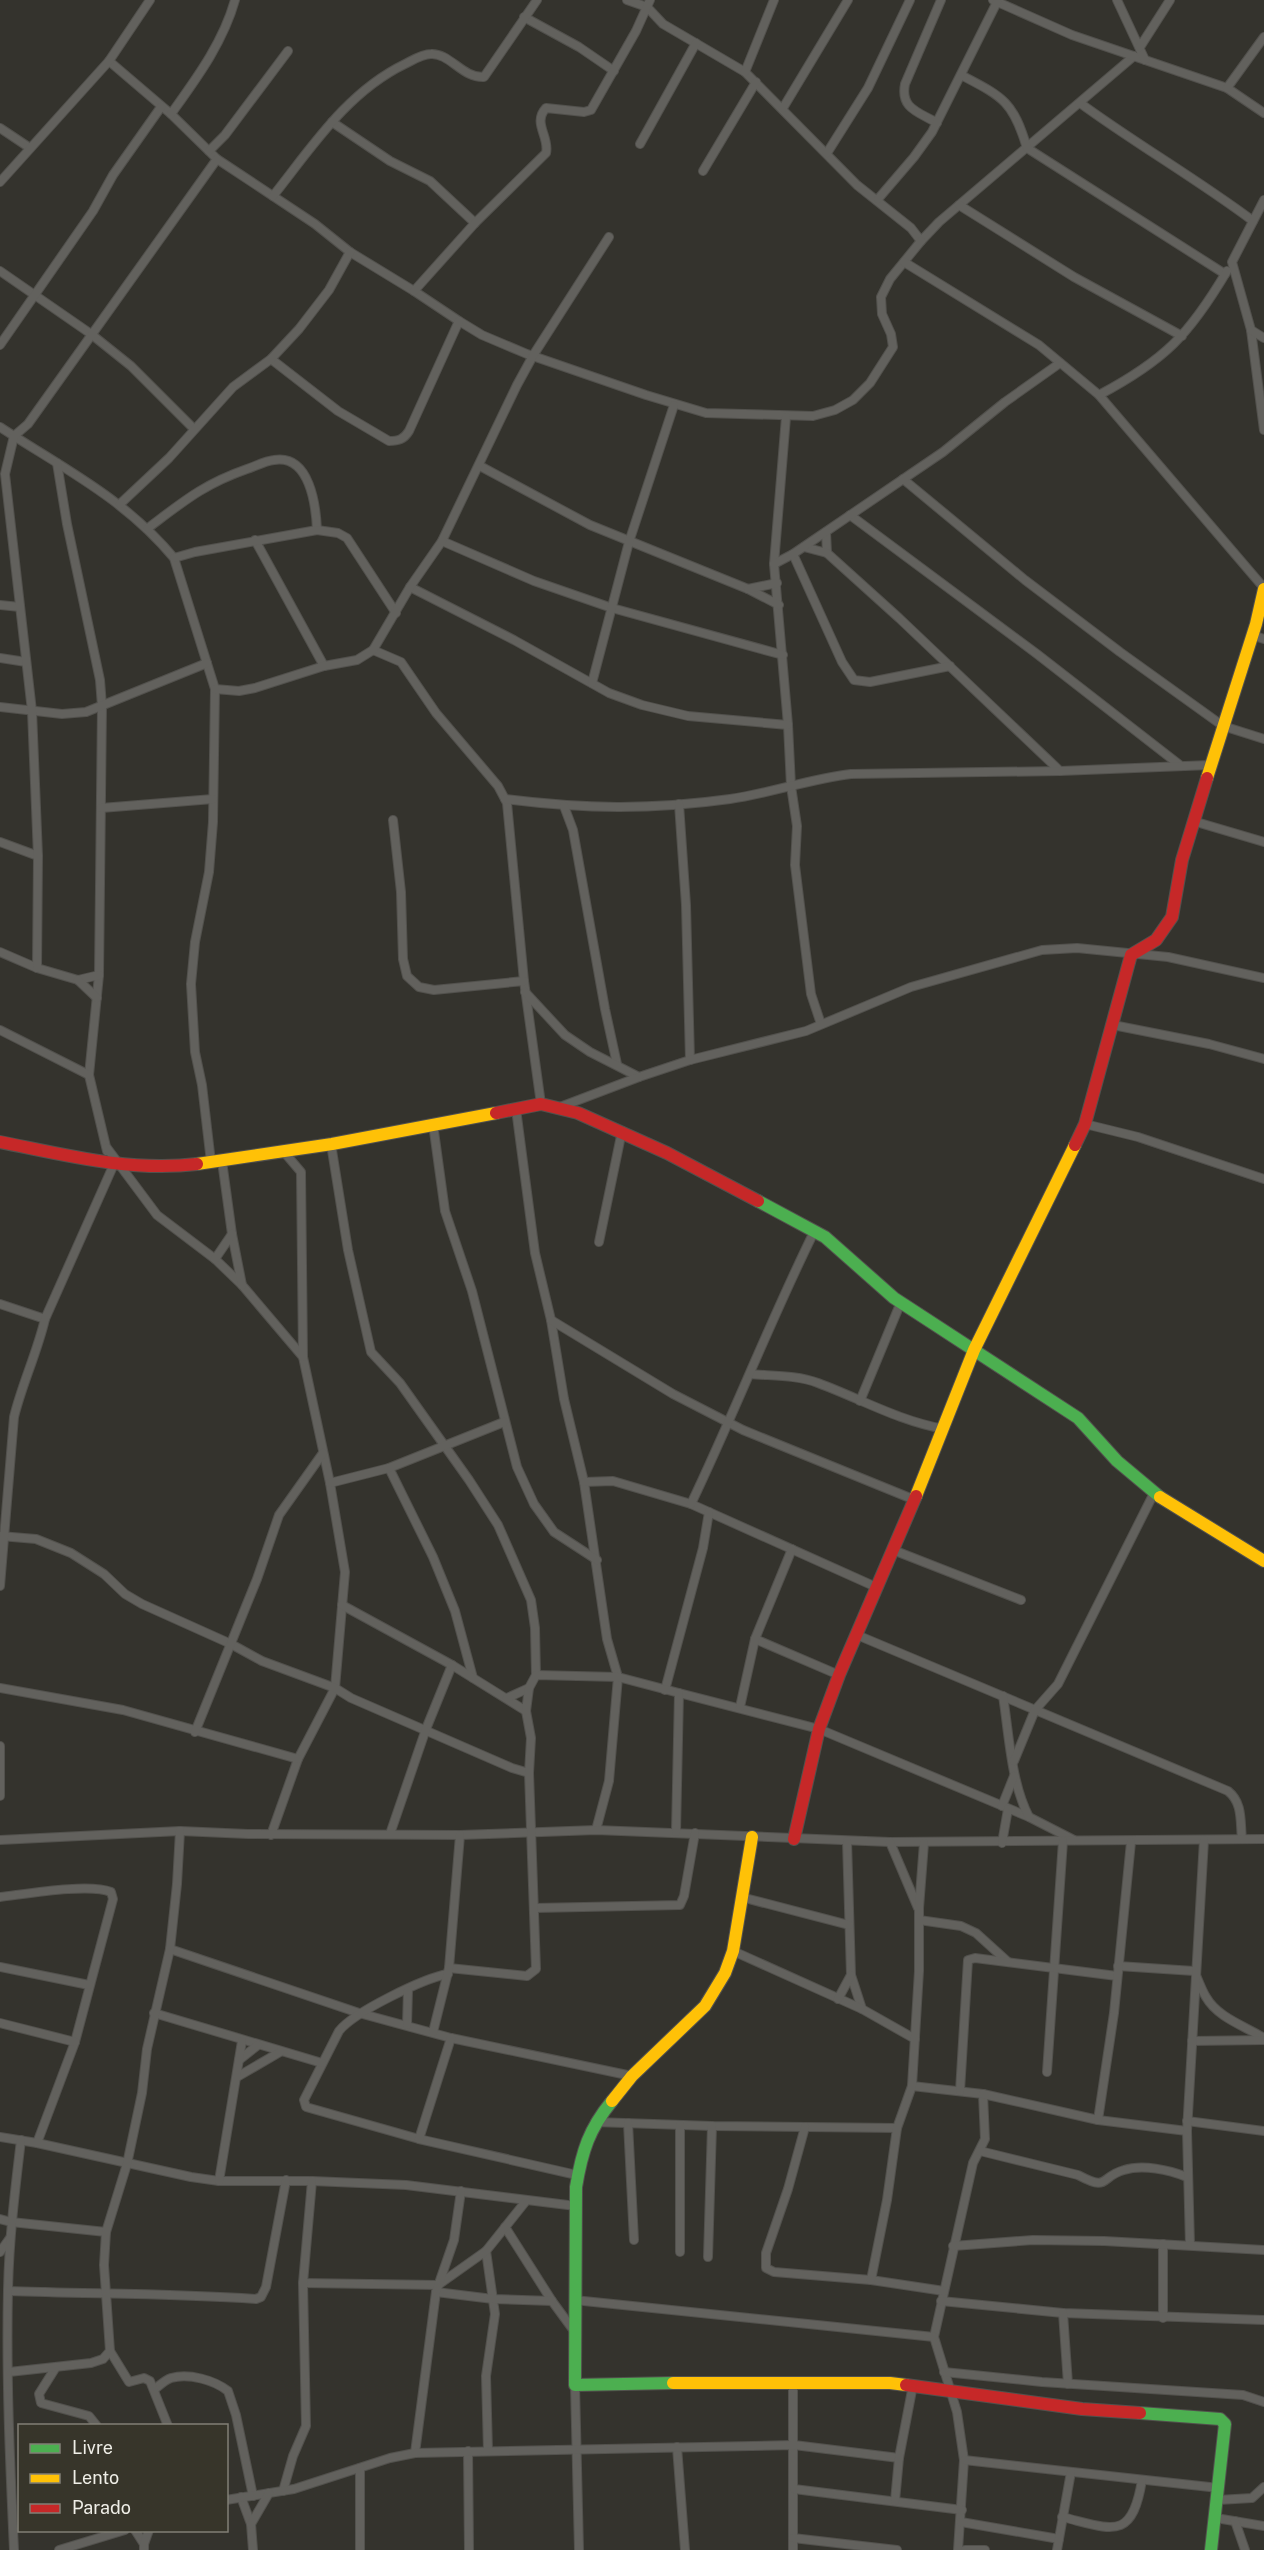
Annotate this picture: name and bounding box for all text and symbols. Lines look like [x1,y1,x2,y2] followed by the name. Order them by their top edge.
[18,2424,228,2532] legend
[72,2437,113,2458] text: Livre
[72,2467,119,2488] text: Lento
[72,2497,131,2518] text: Parado

